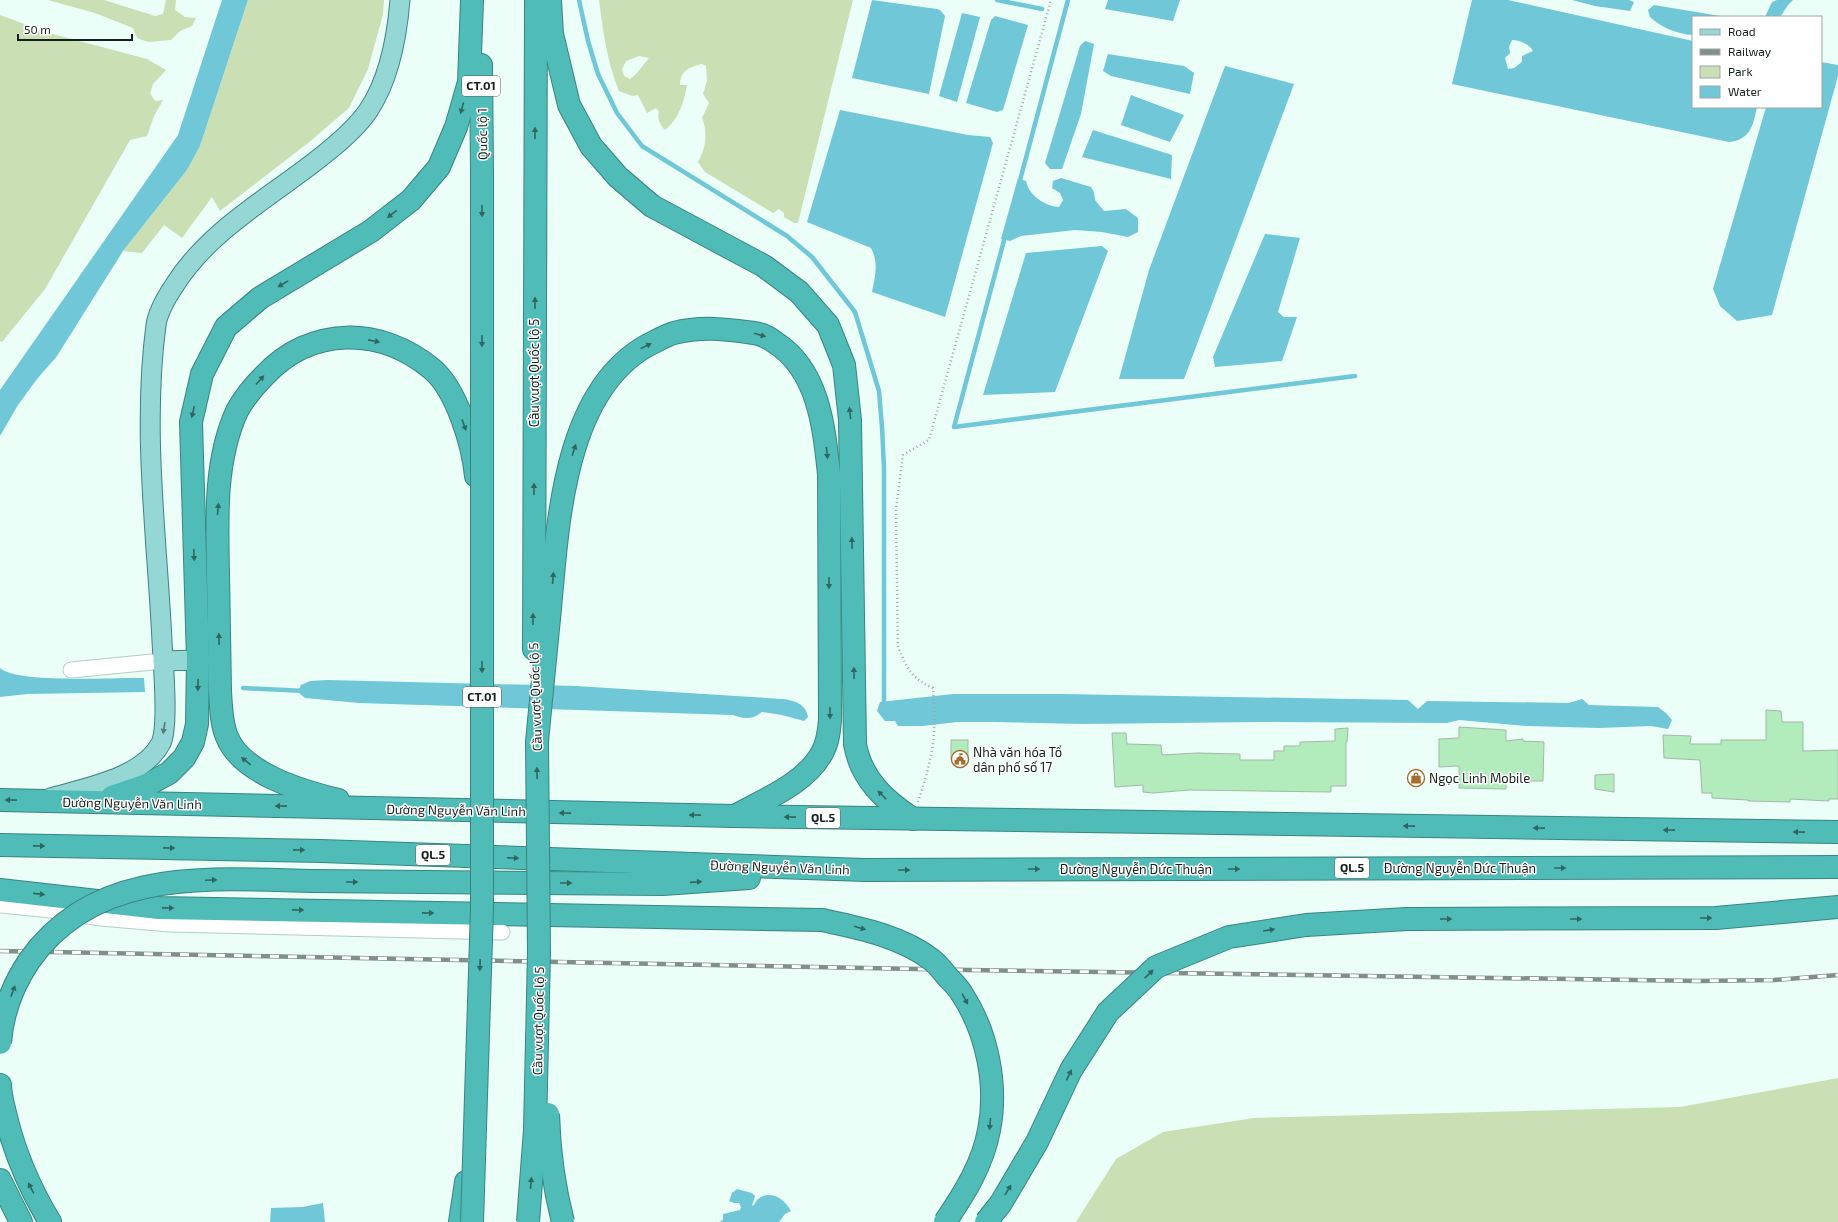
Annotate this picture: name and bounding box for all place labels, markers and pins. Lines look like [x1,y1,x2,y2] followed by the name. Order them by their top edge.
[973,744,1062,775] place label: Nhà văn hóa Tổ dân phố số 17
[950,749,970,769] public building icon: Nhà văn hóa Tổ dân phố số 17
[1406,768,1426,788] shop icon: Ngọc Linh Mobile
[1429,770,1530,786] place label: Ngọc Linh Mobile

